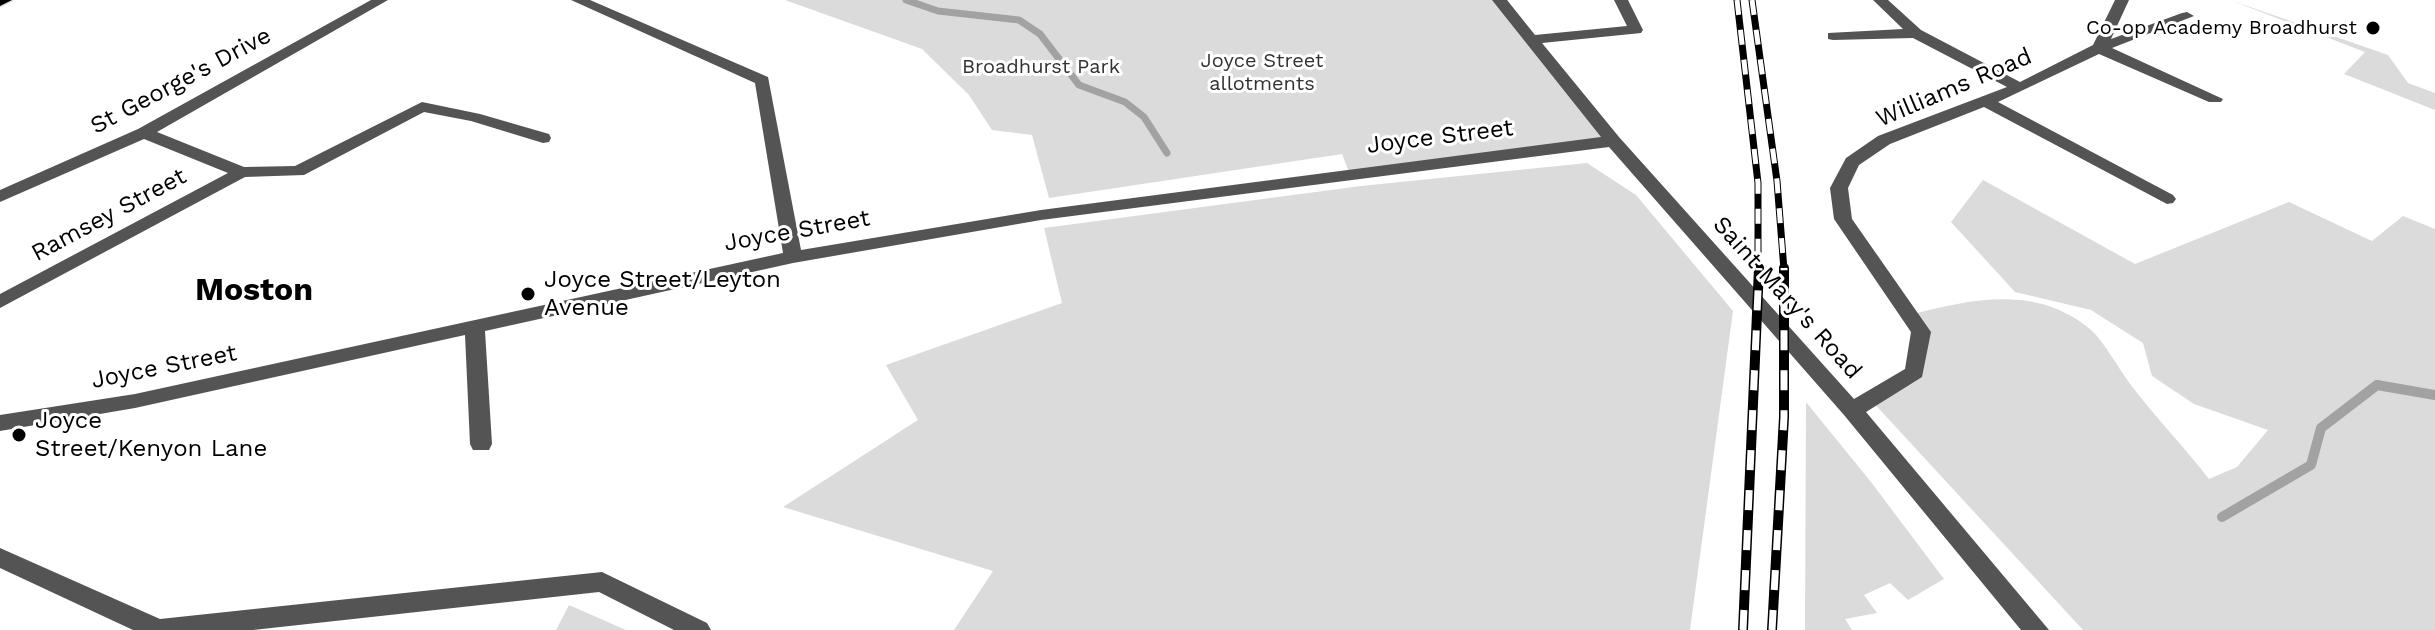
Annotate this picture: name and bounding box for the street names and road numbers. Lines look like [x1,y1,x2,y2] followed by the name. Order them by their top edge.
[86,21,276,141] street label: St George's Drive
[1872,42,2036,134] street label: Williams Road
[1365,114,1515,160] street label: Joyce Street
[27,162,191,268] street label: Ramsey Street
[722,204,872,258] street label: Joyce Street
[1706,211,1868,385] street label: Saint Mary's Road
[89,339,239,395] street label: Joyce Street

